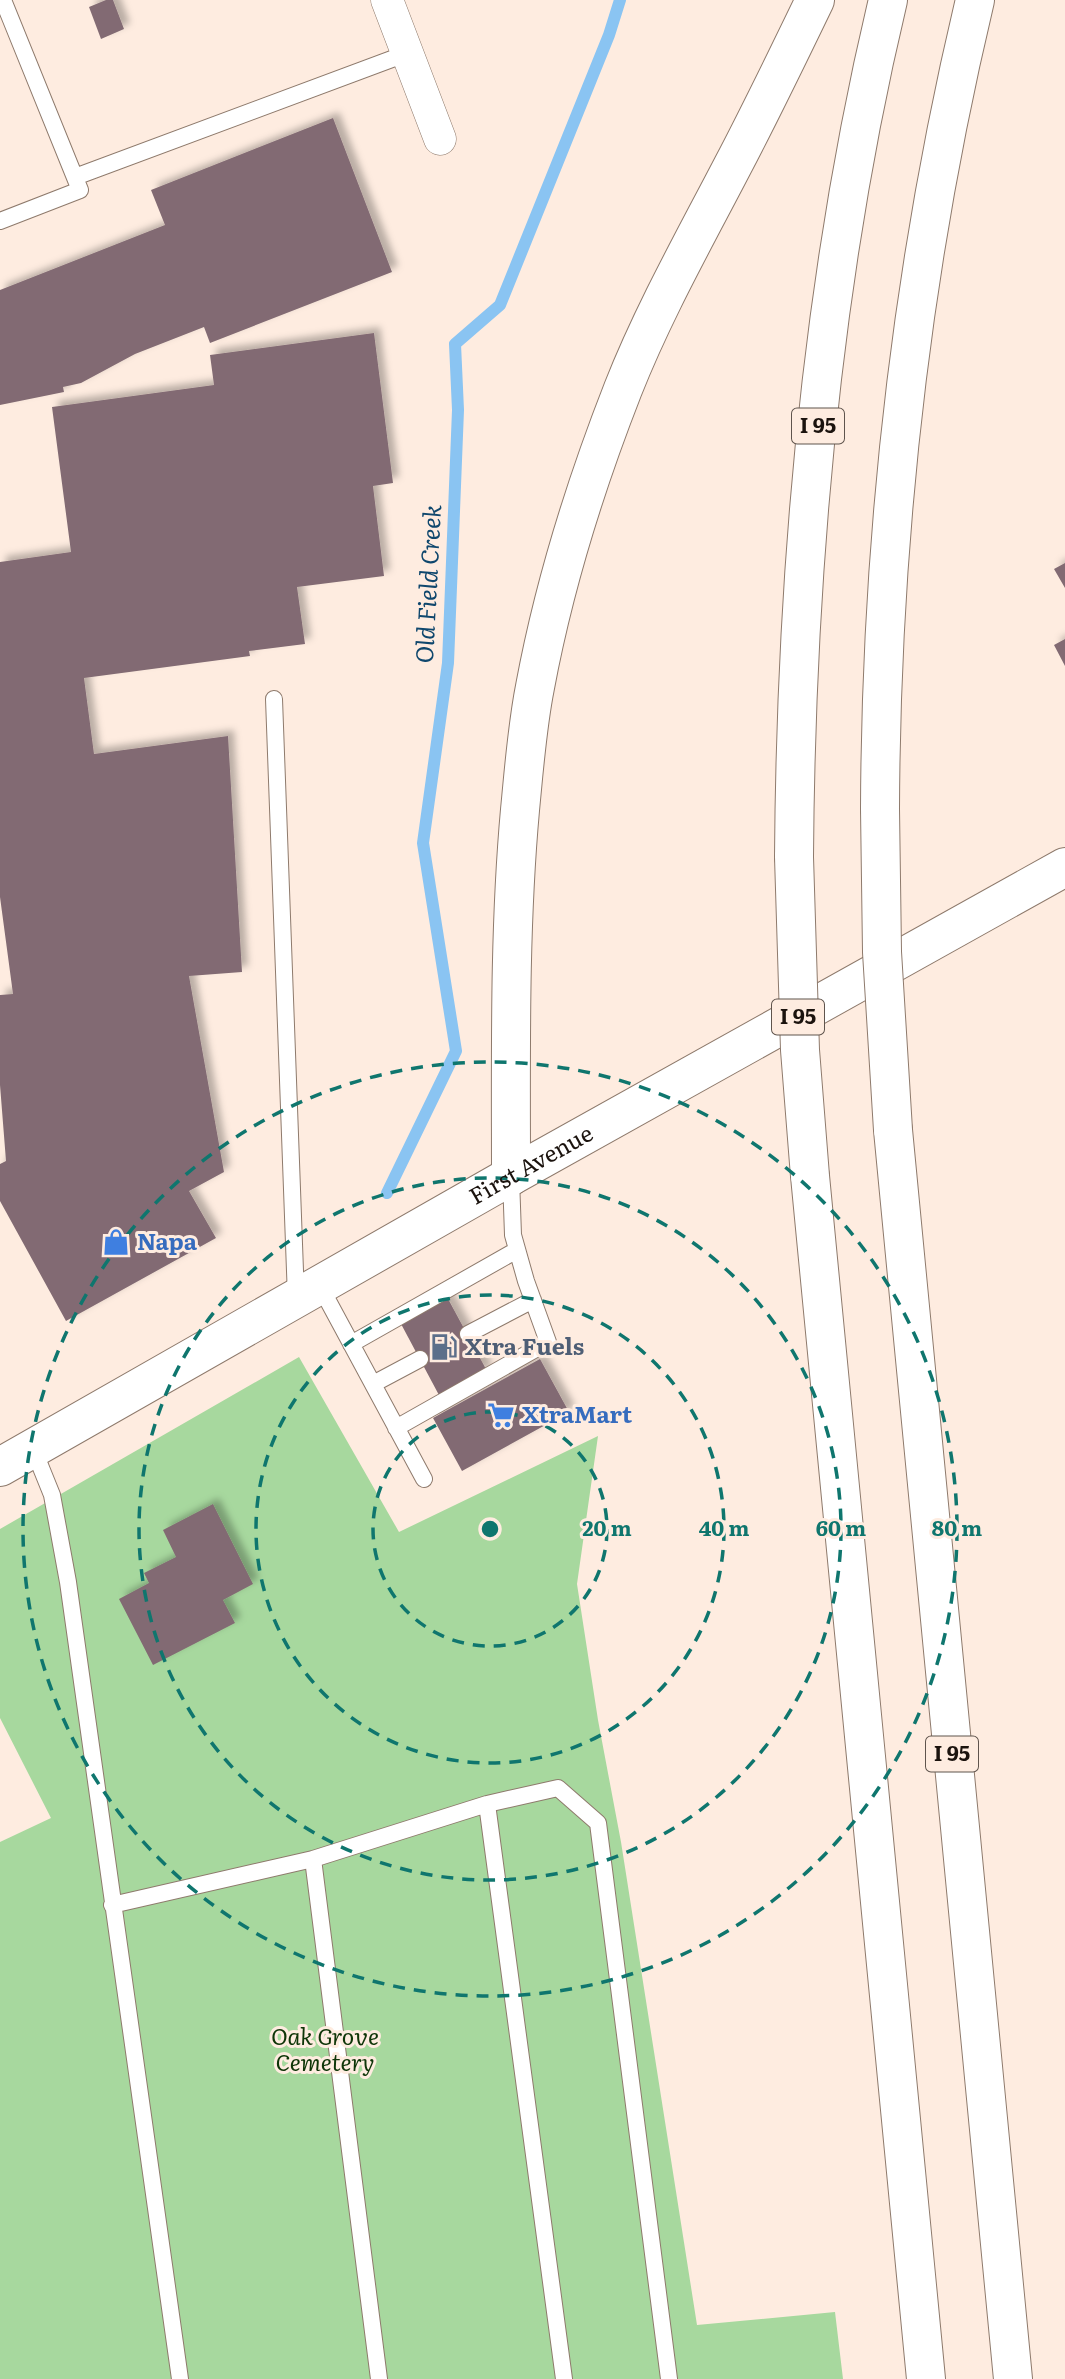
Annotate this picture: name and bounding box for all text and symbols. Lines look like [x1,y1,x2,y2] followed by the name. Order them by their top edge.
[792,408,844,444] road number: I 95
[405,503,448,664] water label: Old Field Creek
[772,1000,824,1034] road number: I 95
[462,1115,598,1212] street label: First Avenue
[137,1223,198,1257] place label: Napa
[101,1227,131,1257] shop icon: Napa
[465,1328,584,1362] place label: Xtra Fuels
[429,1332,459,1362] fuel station icon: Xtra Fuels
[522,1396,632,1430] place label: XtraMart
[486,1400,516,1430] supermarket icon: XtraMart
[582,1511,632,1542] text: 20 m
[699,1511,749,1542] text: 40 m
[816,1511,866,1542] text: 60 m
[932,1511,982,1542] text: 80 m
[478,1517,502,1541] centre of rings
[926,1736,978,1772] road number: I 95
[271,2018,379,2078] park label: Oak Grove Cemetery

